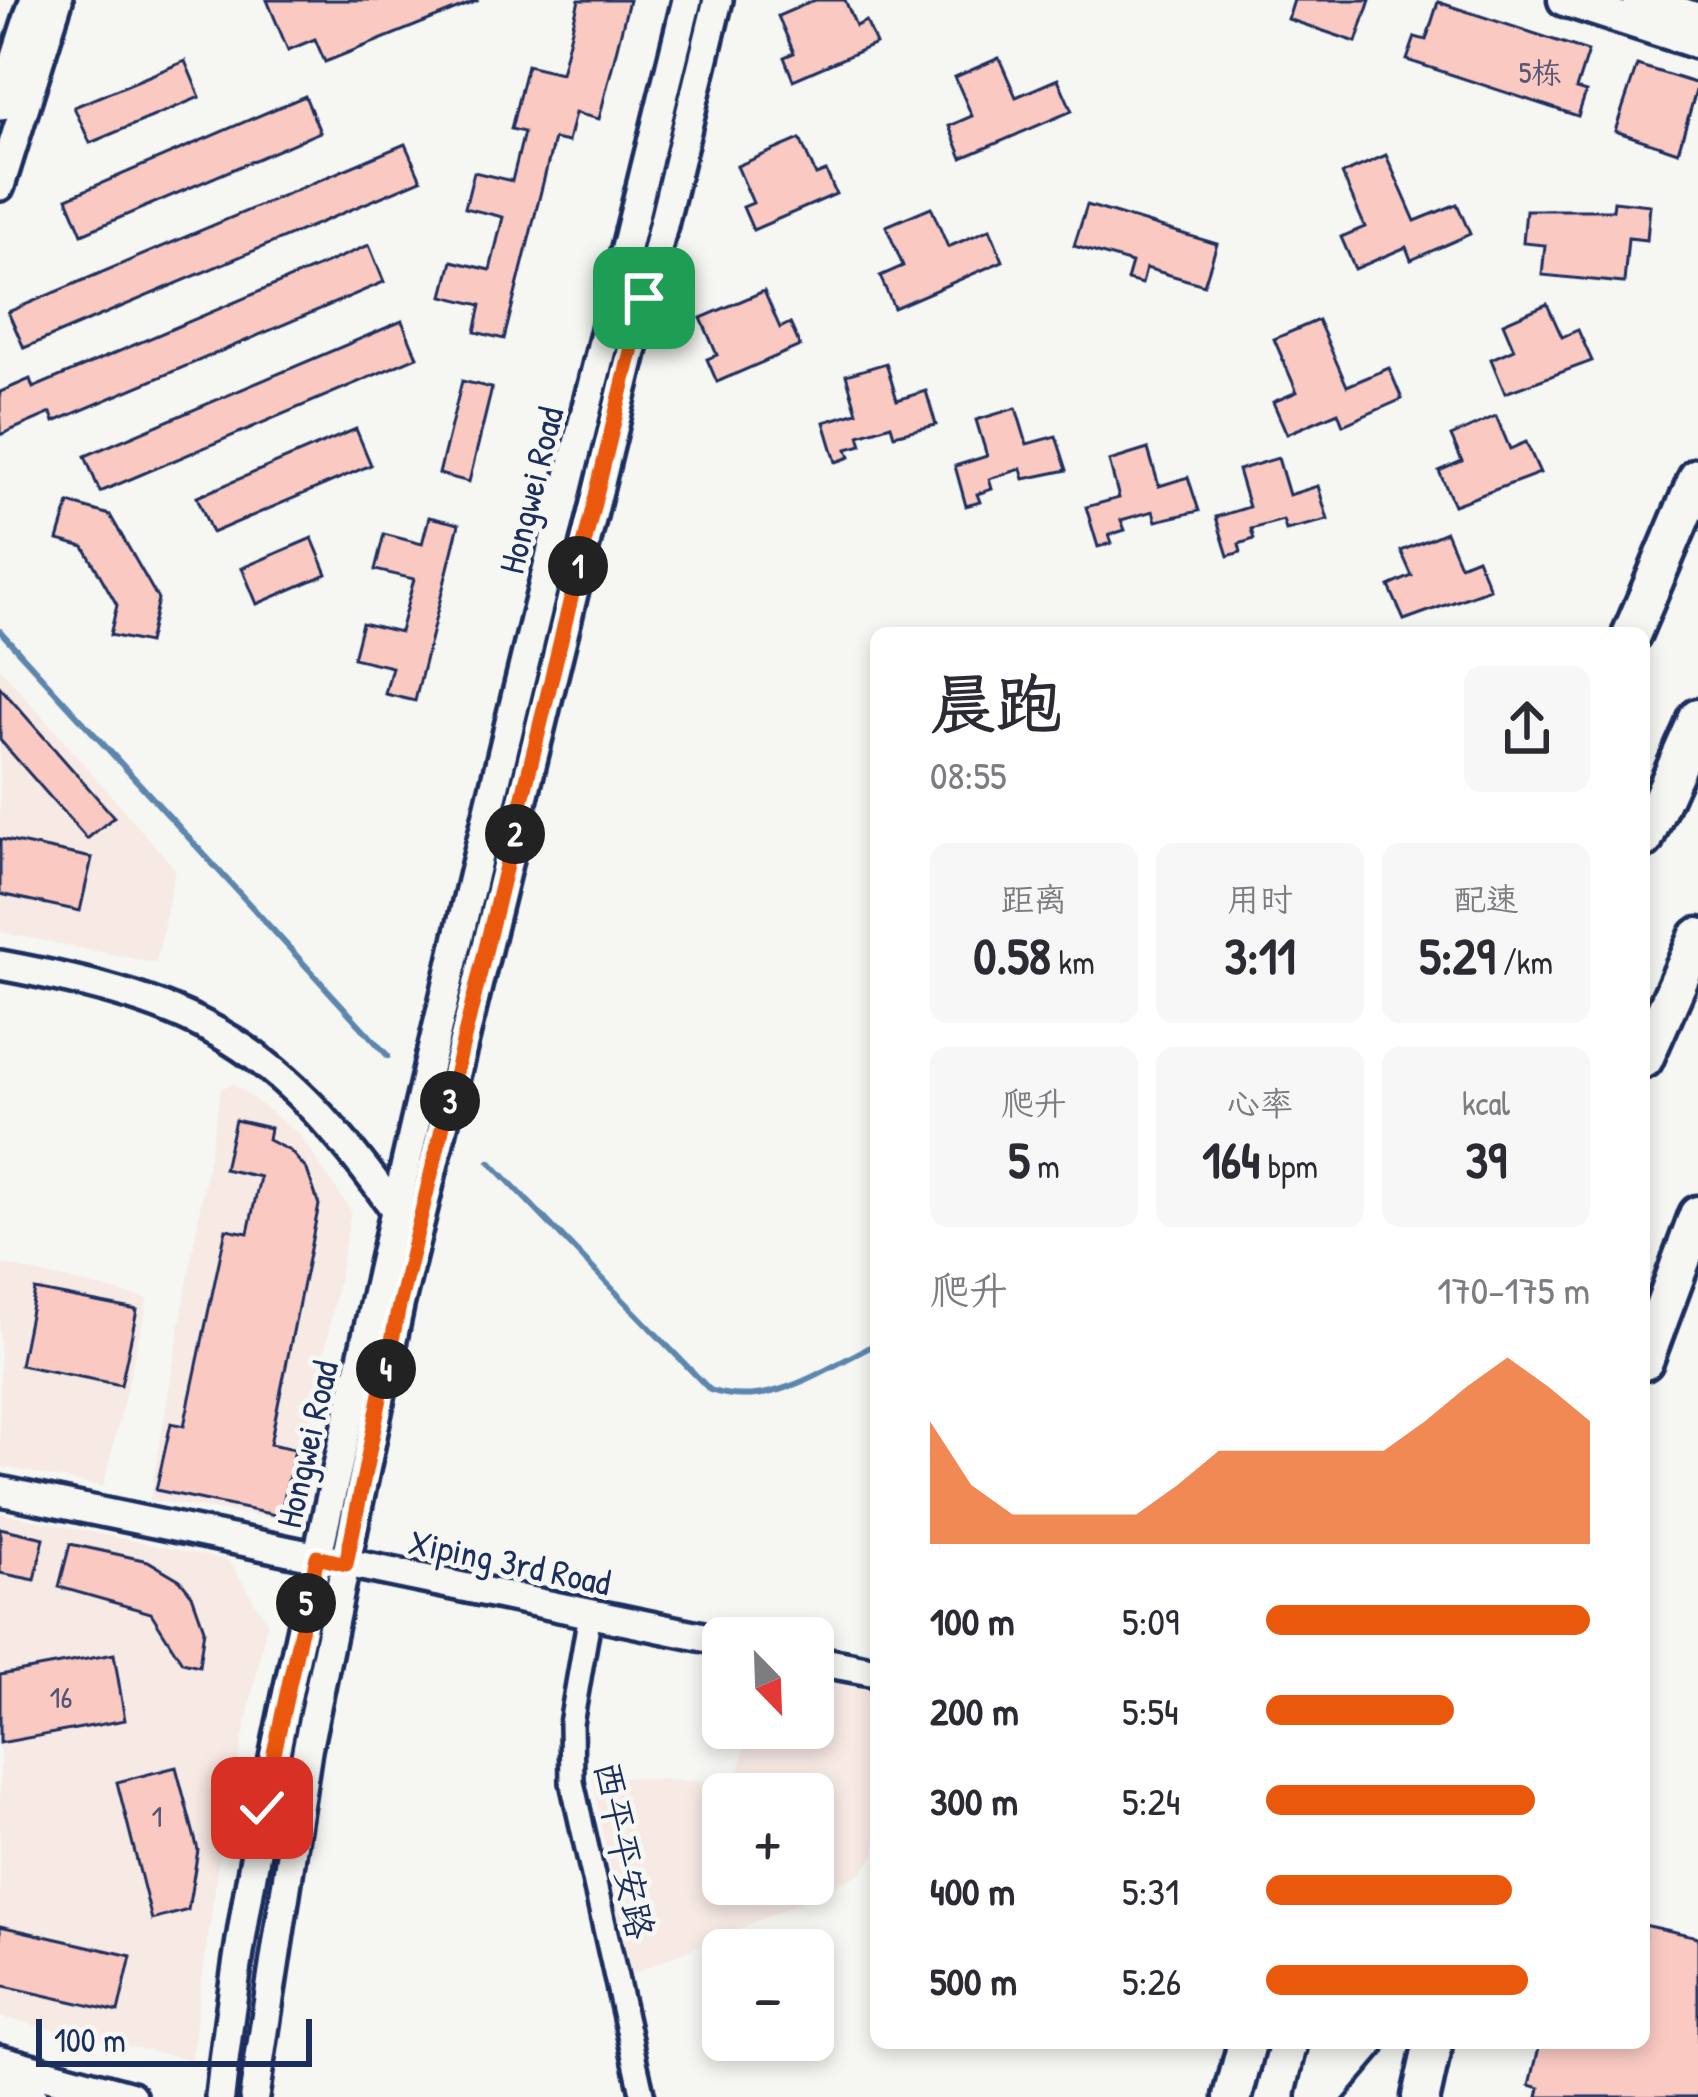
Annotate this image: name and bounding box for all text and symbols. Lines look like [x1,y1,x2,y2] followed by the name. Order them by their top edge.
[1519,52,1561,92] house number: 5栋
[593,247,695,349] pin
[611,265,677,331] icon: arrive
[486,402,574,578] street label: Hongwei Road
[548,536,608,596] pin: 1
[572,544,584,588] text: 1
[930,658,1062,748] text: 晨跑
[1464,666,1590,792] button: share
[930,748,1006,801] text: 08:55
[485,804,545,864] pin: 2
[507,812,523,856] text: 2
[1001,877,1067,921] text: 距离
[1227,877,1293,921] text: 用时
[1453,877,1519,921] text: 配速
[973,921,1051,990] text: 0.58
[1224,921,1296,990] text: 3:11
[1419,921,1495,990] text: 5:29
[1051,940,1095,984] text: km
[1495,940,1553,984] text: /km
[420,1071,480,1131] pin: 3
[443,1079,457,1123] text: 3
[1001,1081,1067,1125] text: 爬升
[1227,1081,1293,1125] text: 心率
[1462,1081,1510,1125] text: kcal
[1008,1125,1030,1194] text: 5
[1202,1125,1260,1194] text: 164
[1465,1125,1507,1194] text: 39
[1030,1144,1060,1188] text: m
[1260,1144,1318,1188] text: bpm
[930,1263,1008,1316] text: 爬升
[1437,1263,1590,1316] text: 170–175 m
[356,1339,416,1399] pin: 4
[380,1347,392,1391] text: 4
[263,1356,349,1532] street label: Hongwei Road
[405,1516,615,1606] street label: Xiping 3rd Road
[276,1573,336,1633] pin: 5
[299,1581,313,1625] text: 5
[930,1594,1015,1647] text: 100 m
[1122,1594,1179,1647] text: 5:09
[702,1617,834,1749] north arrow
[702,1617,834,2061] map controls
[50,1677,72,1717] house number: 16
[930,1684,1019,1737] text: 200 m
[1122,1684,1179,1737] text: 5:54
[211,1757,313,1859] pin
[584,1757,666,1943] street label: 西平平安路
[702,1773,834,1905] button: +
[930,1774,1018,1827] text: 300 m
[1122,1774,1180,1827] text: 5:24
[229,1775,295,1841] icon: check
[152,1796,162,1836] house number: 1
[930,1864,1015,1917] text: 400 m
[1122,1864,1179,1917] text: 5:31
[702,1929,834,2061] button: −
[930,1954,1017,2007] text: 500 m
[1122,1954,1181,2007] text: 5:26
[36,2013,312,2066] scale bar
[54,2018,126,2062] text: 100 m

